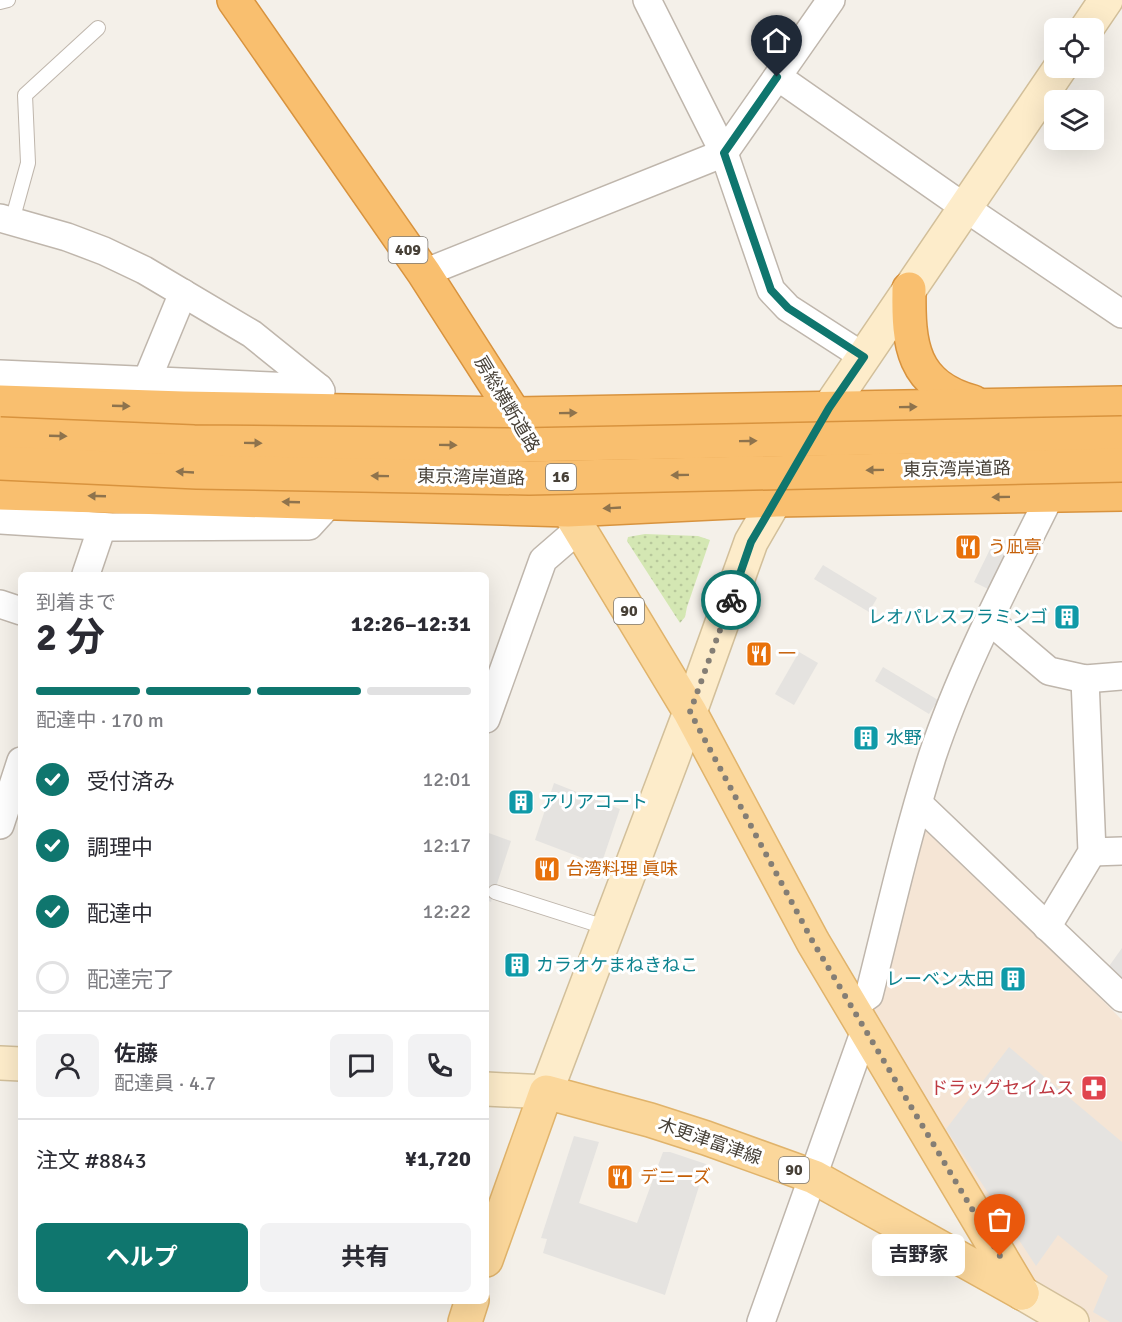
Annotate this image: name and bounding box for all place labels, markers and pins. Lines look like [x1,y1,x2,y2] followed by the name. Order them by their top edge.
[751,15,802,77] pin
[953,532,983,562] restaurant icon: う凪亭
[988,536,1042,558] place label: う凪亭
[1052,602,1082,632] building icon: レオパレスフラミンゴ
[868,606,1048,628] place label: レオパレスフラミンゴ
[744,639,774,669] restaurant icon: 一
[778,643,796,665] place label: 一
[851,723,881,753] building icon: 水野
[886,727,922,749] place label: 水野
[506,787,536,817] building icon: アリアコート
[540,791,648,813] place label: アリアコート
[532,854,562,884] restaurant icon: 台湾料理 眞味
[566,858,678,880] place label: 台湾料理 眞味
[502,950,532,980] building icon: カラオケまねきねこ
[536,954,698,976] place label: カラオケまねきねこ
[998,964,1028,994] building icon: レーベン太田
[886,968,994,990] place label: レーベン太田
[1079,1073,1109,1103] pharmacy icon: ドラッグセイムス
[930,1077,1074,1099] place label: ドラッグセイムス
[605,1162,635,1192] restaurant icon: デニーズ
[640,1166,711,1188] place label: デニーズ
[974,1194,1025,1256] pin
[871,1235,964,1277] callout: 吉野家

